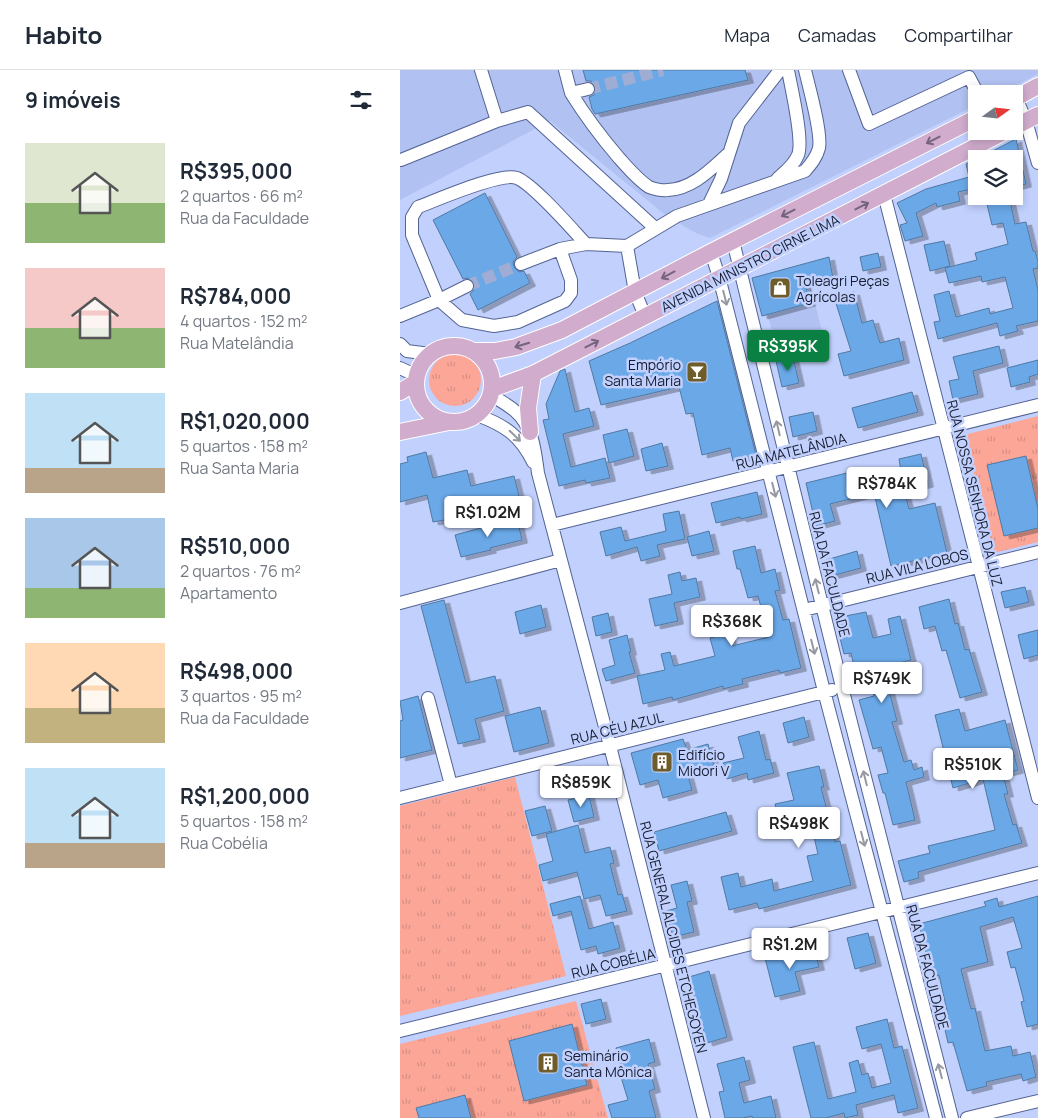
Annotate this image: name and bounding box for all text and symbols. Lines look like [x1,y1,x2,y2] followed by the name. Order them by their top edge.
[25,18,102,51] text: Habito
[724,23,770,47] text: Mapa
[798,23,876,47] text: Camadas
[904,23,1013,47] text: Compartilhar
[968,85,1022,140] north arrow
[968,85,1023,205] map controls
[25,86,121,114] text: 9 imóveis
[347,86,375,114] icon: filters
[926,136,941,145] one-way arrow
[968,150,1023,205] button: layers
[180,157,292,185] text: R$395,000
[65,163,125,223] icon: home
[180,185,303,207] text: 2 quartos · 66 m²
[854,201,869,211] one-way arrow
[180,207,309,229] text: Rua da Faculdade
[781,209,796,218] one-way arrow
[657,210,843,316] street label: AVENIDA MINISTRO CIRNE LIMA
[660,270,675,280] one-way arrow
[796,271,889,306] place label: Toleagri Peças Agrícolas
[768,276,792,300] shop icon: Toleagri Peças Agrícolas
[180,282,291,310] text: R$784,000
[65,288,125,348] icon: home
[721,290,730,306] one-way arrow
[180,310,307,332] text: 4 quartos · 152 m²
[747,330,829,372] pin: R$395K
[180,332,294,354] text: Rua Matelândia
[758,335,818,357] text: R$395K
[584,339,599,349] one-way arrow
[514,341,530,351] one-way arrow
[604,355,681,390] place label: Empório Santa Maria
[685,360,709,384] bar icon: Empório Santa Maria
[943,398,1007,588] street label: RUA NOSSA SENHORA DA LUZ
[180,407,310,435] text: R$1,020,000
[65,413,125,473] icon: home
[773,421,782,437] one-way arrow
[734,428,848,474] street label: RUA MATELÂNDIA
[509,430,521,442] one-way arrow
[180,435,308,457] text: 5 quartos · 158 m²
[180,457,299,479] text: Rua Santa Maria
[846,466,928,509] pin: R$784K
[857,472,917,494] text: R$784K
[770,481,779,497] one-way arrow
[442,496,534,538] pin: R$1.02M
[455,501,521,523] text: R$1.02M
[805,509,855,639] street label: RUA DA FACULDADE
[180,532,290,560] text: R$510,000
[65,538,125,598] icon: home
[864,544,970,588] street label: RUA VILA LOBOS
[180,560,301,582] text: 2 quartos · 76 m²
[812,579,821,595] one-way arrow
[180,582,277,604] text: Apartamento
[691,604,773,647] pin: R$368K
[702,610,762,632] text: R$368K
[809,639,818,655] one-way arrow
[180,657,293,685] text: R$498,000
[841,662,923,704] pin: R$749K
[65,663,125,723] icon: home
[853,667,911,689] text: R$749K
[180,685,302,707] text: 3 quartos · 95 m²
[180,707,309,729] text: Rua da Faculdade
[569,707,665,749] street label: RUA CÉU AZUL
[678,745,730,780] place label: Edifício Midori V
[932,748,1014,790] pin: R$510K
[650,750,674,774] building icon: Edifício Midori V
[944,753,1002,775] text: R$510K
[540,766,622,808] pin: R$859K
[860,770,869,786] one-way arrow
[551,771,611,793] text: R$859K
[180,782,310,810] text: R$1,200,000
[65,788,125,848] icon: home
[758,806,840,849] pin: R$498K
[180,810,308,832] text: 5 quartos · 158 m²
[769,812,829,834] text: R$498K
[636,819,712,1055] street label: RUA GENERAL ALCIDES ETCHEGOYEN
[859,830,868,846] one-way arrow
[180,832,268,854] text: Rua Cobélia
[902,902,954,1032] street label: RUA DA FACULDADE
[749,928,831,970] pin: R$1.2M
[762,933,818,955] text: R$1.2M
[569,943,657,983] street label: RUA COBÉLIA
[564,1046,652,1081] place label: Seminário Santa Mônica
[536,1051,560,1075] building icon: Seminário Santa Mônica
[935,1063,944,1079] one-way arrow

